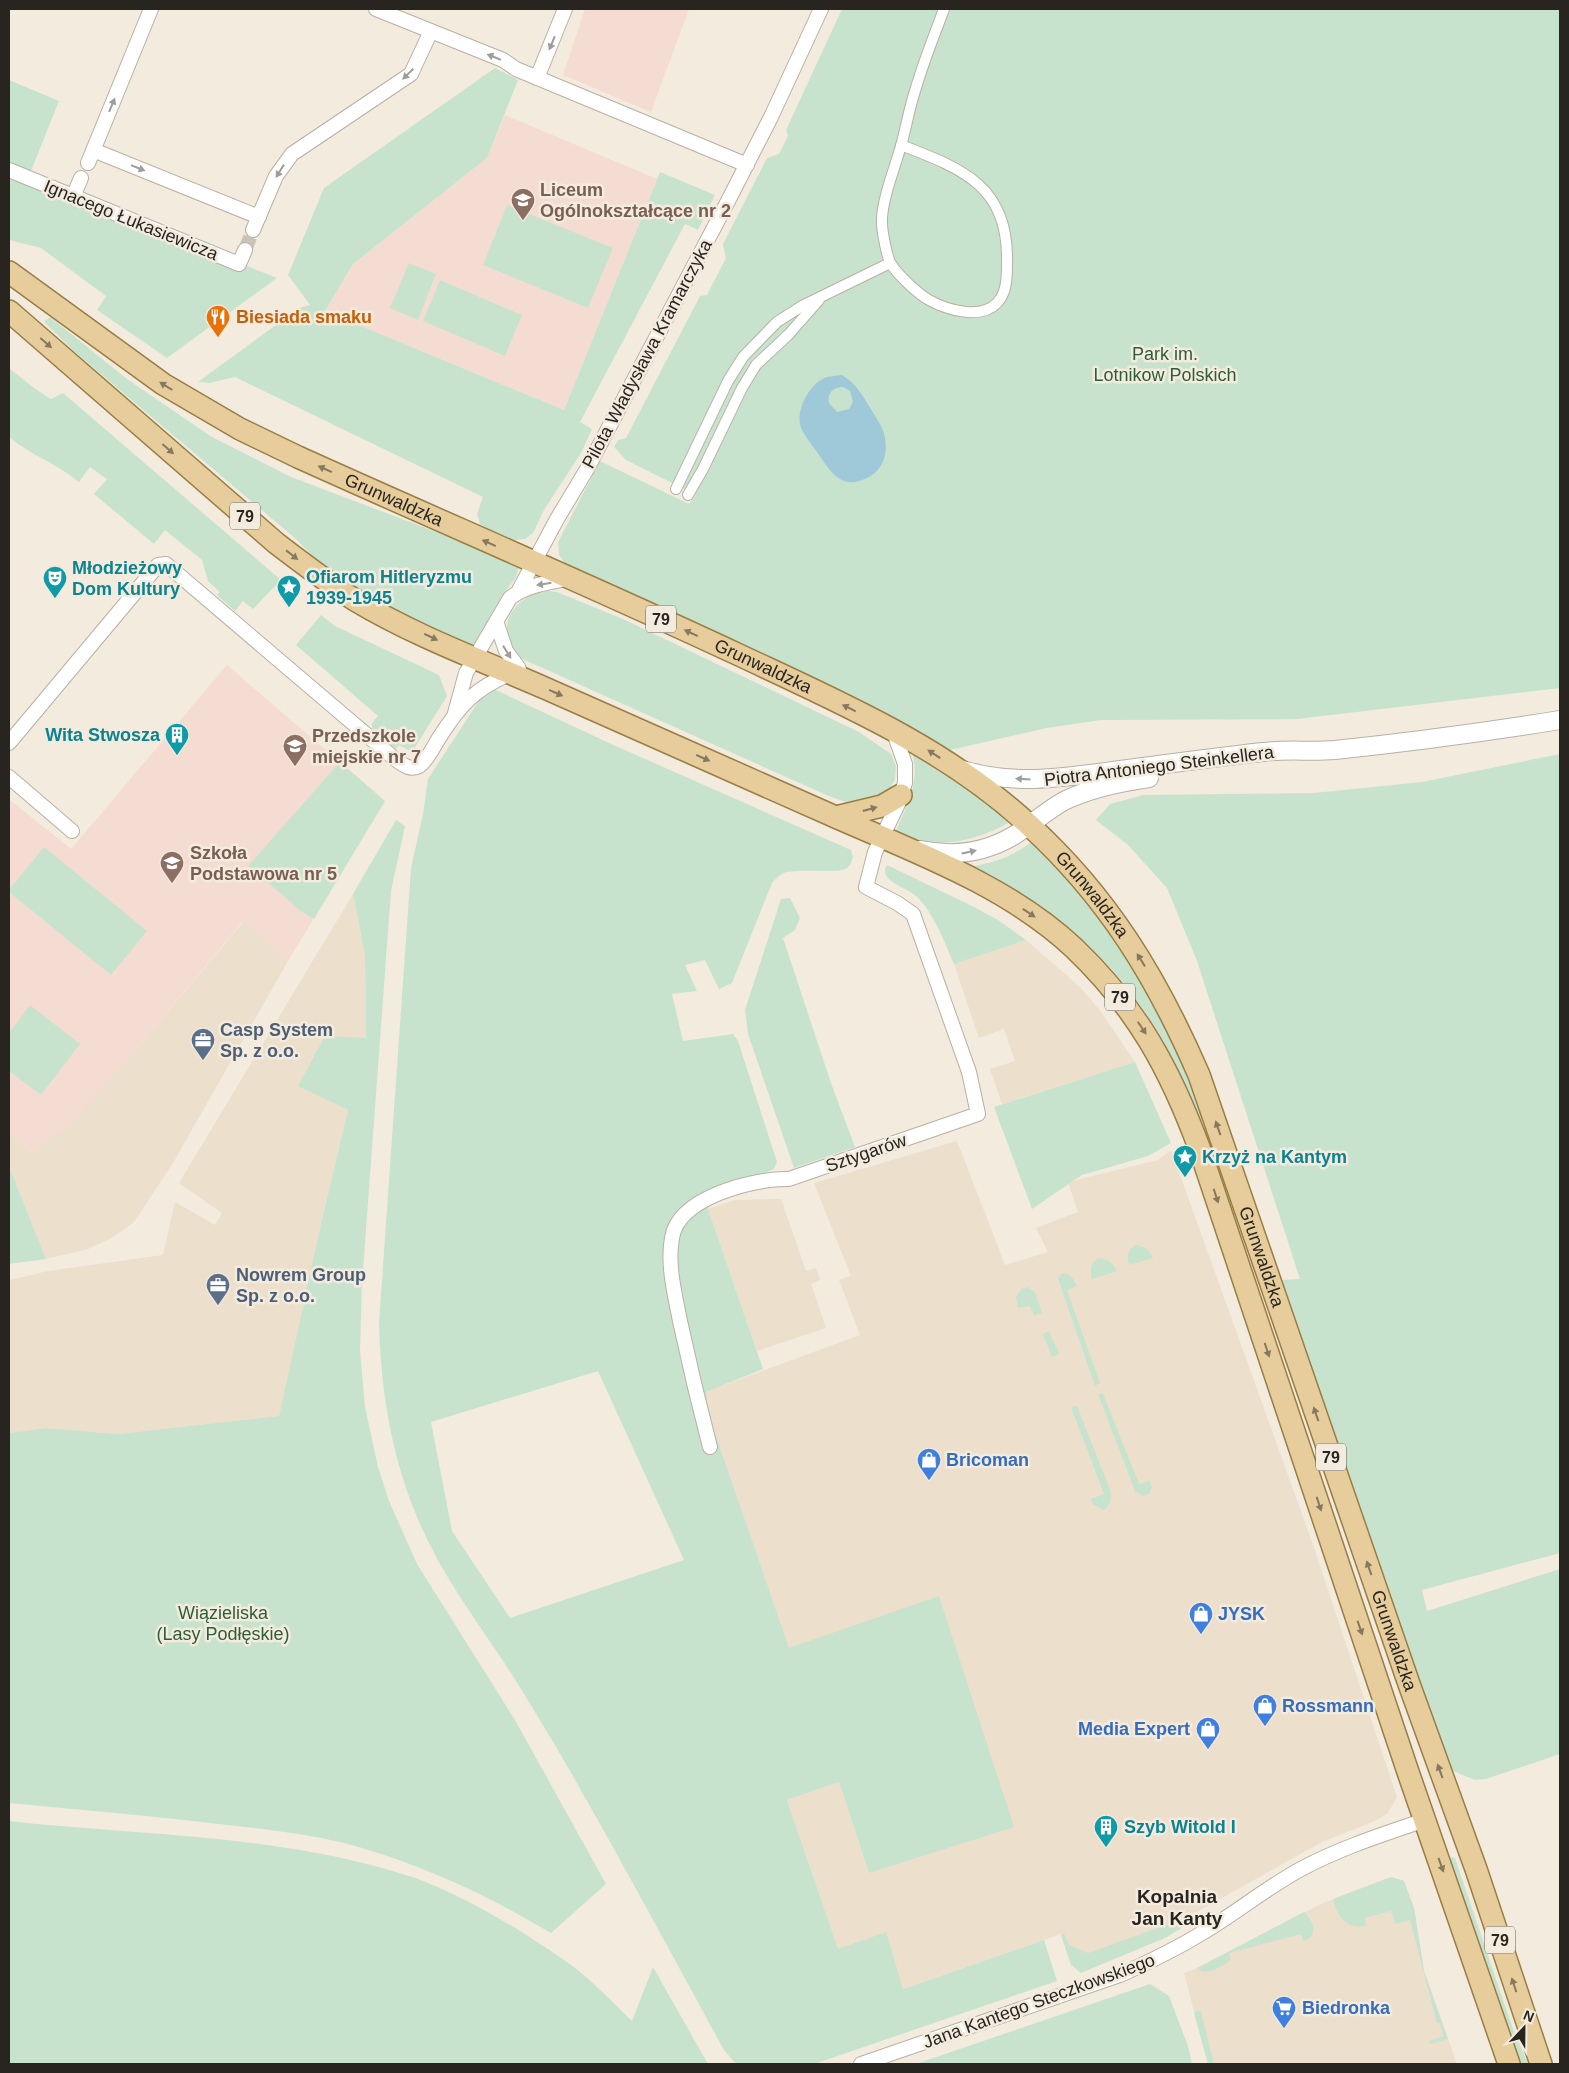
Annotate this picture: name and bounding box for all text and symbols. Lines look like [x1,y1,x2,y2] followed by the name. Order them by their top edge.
[547,36,555,50] one-way arrow
[486,52,501,60] one-way arrow
[402,68,414,80] one-way arrow
[108,97,116,112] one-way arrow
[275,164,285,177] one-way arrow
[131,165,146,172] one-way arrow
[41,176,222,265] street label: Ignacego Łukasiewicza
[540,180,731,221] place label: Liceum Ogólnokształcące nr 2
[510,187,536,221] school or university icon: Liceum Ogólnokształcące nr 2
[578,235,716,472] street label: Pilota Władysława Kramarczyka
[205,304,231,338] restaurant icon: Biesiada smaku
[236,307,372,327] place label: Biesiada smaku
[39,337,51,349] one-way arrow
[1093,344,1237,385] park label: Park im. Lotnikow Polskich
[159,381,172,390] one-way arrow
[162,444,175,455] one-way arrow
[318,465,332,473] one-way arrow
[342,469,447,531] street label: Grunwaldzka
[230,502,260,530] road number: 79
[482,538,496,546] one-way arrow
[285,550,299,560] one-way arrow
[72,558,182,599] place label: Młodzieżowy Dom Kultury
[42,565,68,599] theatre icon: Młodzieżowy Dom Kultury
[306,567,472,608] place label: Ofiarom Hitleryzmu 1939-1945
[276,574,302,608] place icon: Ofiarom Hitleryzmu 1939-1945
[536,580,552,588] one-way arrow
[646,606,676,632] road number: 79
[684,629,698,637] one-way arrow
[424,634,438,642] one-way arrow
[711,635,816,698] street label: Grunwaldzka
[503,645,512,658] one-way arrow
[549,690,563,698] one-way arrow
[842,704,856,712] one-way arrow
[164,722,190,756] building icon: Wita Stwosza
[45,725,161,745] place label: Wita Stwosza
[312,726,421,767] place label: Przedszkole miejskie nr 7
[282,733,308,767] school or university icon: Przedszkole miejskie nr 7
[1043,742,1276,790] street label: Piotra Antoniego Steinkellera
[927,749,941,758] one-way arrow
[696,755,710,763] one-way arrow
[1015,775,1031,783] one-way arrow
[862,805,877,813] one-way arrow
[190,843,337,884] place label: Szkoła Podstawowa nr 5
[1051,847,1133,942] street label: Grunwaldzka
[961,848,977,856] one-way arrow
[159,850,185,884] school or university icon: Szkoła Podstawowa nr 5
[1022,908,1035,918] one-way arrow
[1136,953,1145,966] one-way arrow
[1105,984,1135,1010] road number: 79
[220,1020,333,1061] place label: Casp System Sp. z o.o.
[1137,1021,1147,1035] one-way arrow
[190,1027,216,1061] office icon: Casp System Sp. z o.o.
[1214,1120,1222,1135] one-way arrow
[823,1130,910,1176] street label: Sztygarów
[1172,1144,1198,1178] place icon: Krzyż na Kantym
[1202,1147,1347,1167] place label: Krzyż na Kantym
[1213,1188,1220,1203] one-way arrow
[1235,1204,1289,1311] street label: Grunwaldzka
[236,1265,366,1306] place label: Nowrem Group Sp. z o.o.
[205,1272,231,1306] office icon: Nowrem Group Sp. z o.o.
[1263,1343,1271,1358] one-way arrow
[1312,1406,1320,1421] one-way arrow
[1316,1444,1346,1470] road number: 79
[916,1447,942,1481] shop icon: Bricoman
[946,1450,1029,1470] place label: Bricoman
[1315,1497,1323,1512] one-way arrow
[1365,1560,1372,1575] one-way arrow
[1367,1588,1421,1695] street label: Grunwaldzka
[1188,1601,1214,1635] shop icon: JYSK
[156,1603,290,1644] park label: Wiązieliska (Lasy Podłęskie)
[1218,1604,1265,1624] place label: JYSK
[1357,1620,1364,1635] one-way arrow
[1252,1693,1278,1727] shop icon: Rossmann
[1282,1696,1374,1716] place label: Rossmann
[1195,1716,1221,1750] shop icon: Media Expert
[1078,1719,1190,1739] place label: Media Expert
[1436,1763,1444,1778] one-way arrow
[1093,1814,1119,1848] building icon: Szyb Witold I
[1124,1817,1236,1837] place label: Szyb Witold I
[1438,1858,1446,1873] one-way arrow
[1132,1886,1223,1929] district label: Kopalnia Jan Kanty
[1485,1926,1515,1954] road number: 79
[920,1950,1158,2052] street label: Jana Kantego Steczkowskiego
[1510,1977,1518,1992] one-way arrow
[1271,1995,1297,2029] supermarket icon: Biedronka
[1302,1998,1391,2018] place label: Biedronka
[1499,2003,1549,2053] north arrow
[1521,2007,1537,2025] text: N

